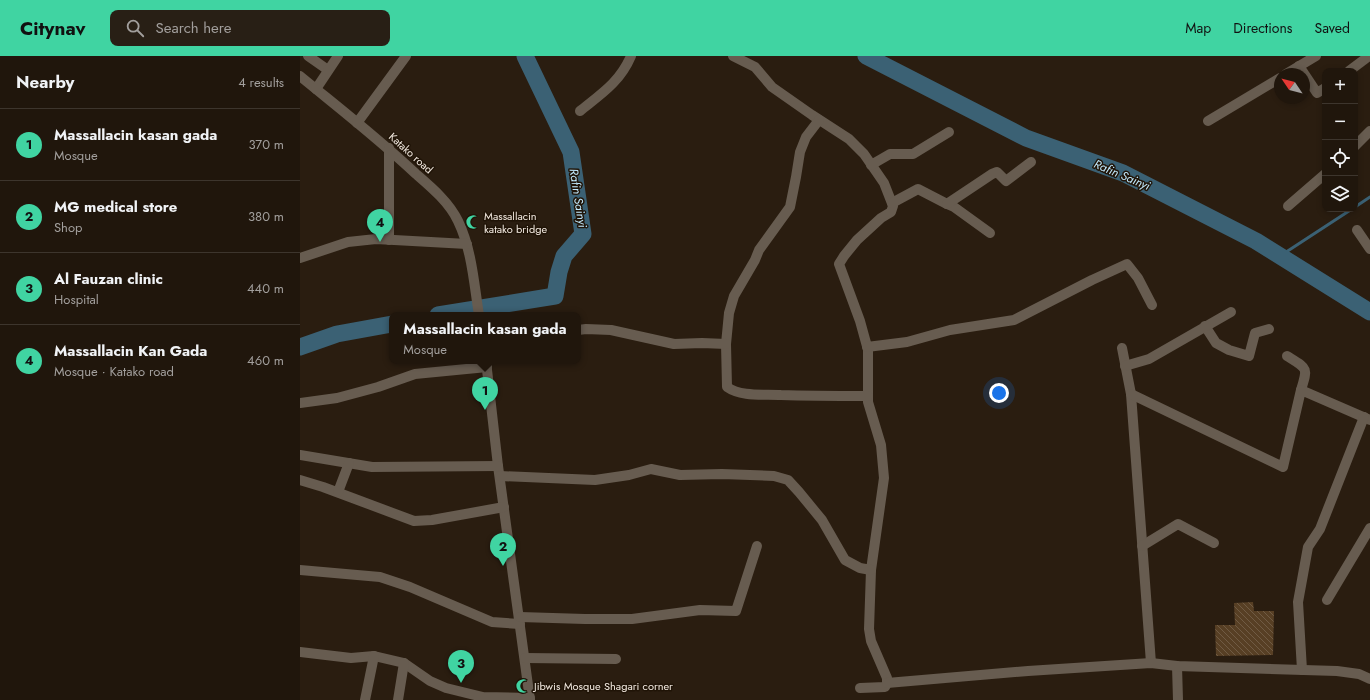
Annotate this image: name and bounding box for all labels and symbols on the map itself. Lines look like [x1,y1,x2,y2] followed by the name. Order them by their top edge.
[1274,68,1310,104] north arrow
[385,129,437,177] street label: Katako road
[1091,155,1154,195] water label: Rafin Sainyi
[564,167,592,230] water label: Rafin Sainyi
[484,208,547,237] place label: Massallacin katako bridge
[367,209,393,242] pin: 4
[465,214,481,230] mosque icon: Massallacin katako bridge
[472,377,498,410] pin: 1
[989,383,1009,403] your location
[490,533,516,566] pin: 2
[448,650,474,683] pin: 3
[515,678,531,694] mosque icon: Jibwis Mosque Shagari corner
[532,678,673,694] place label: Jibwis Mosque Shagari corner

